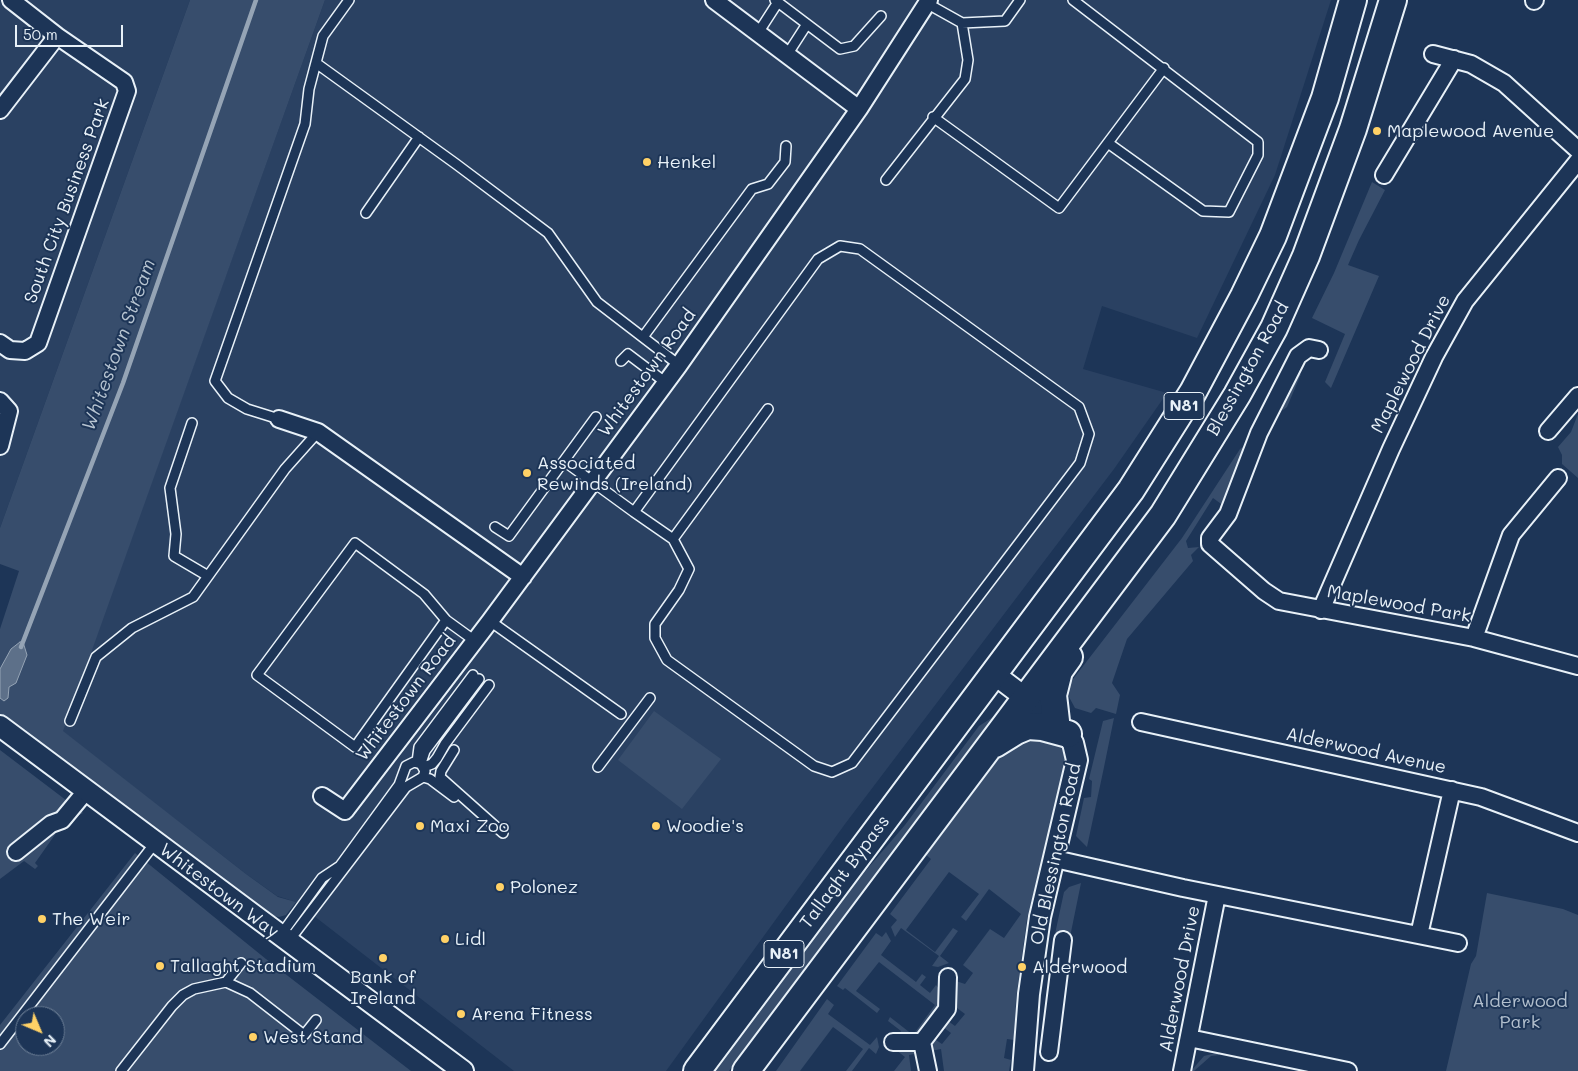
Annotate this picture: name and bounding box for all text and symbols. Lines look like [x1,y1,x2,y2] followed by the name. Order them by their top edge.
[18,15,125,47] scale bar
[23,24,58,44] text: 50 m
[20,96,114,306] street label: South City Business Park
[1387,120,1554,142] place label: Maplewood Avenue
[1371,125,1383,137] marker: Maplewood Avenue
[657,151,716,173] place label: Henkel
[641,156,653,168] marker: Henkel
[77,256,161,434] water label: Whitestown Stream
[1367,291,1455,437] street label: Maplewood Drive
[1202,298,1294,440] street label: Blessington Road
[593,305,701,441] street label: Whitestown Road
[1164,392,1204,420] road number: N81
[537,452,692,494] place label: Associated Rewinds (Ireland)
[521,467,533,479] marker: Associated Rewinds (Ireland)
[1325,581,1473,627] street label: Maplewood Park
[352,631,460,765] street label: Whitestown Road
[1284,723,1448,779] street label: Alderwood Avenue
[1026,761,1086,947] street label: Old Blessington Road
[795,811,895,933] street label: Tallaght Bypass
[430,815,509,837] place label: Maxi Zoo
[666,815,744,837] place label: Woodie's
[414,820,426,832] marker: Maxi Zoo
[650,820,662,832] marker: Woodie's
[155,839,283,943] street label: Whitestown Way
[510,876,578,898] place label: Polonez
[494,881,506,893] marker: Polonez
[1155,904,1205,1054] street label: Alderwood Drive
[52,908,131,930] place label: The Weir
[36,913,48,925] marker: The Weir
[455,928,486,950] place label: Lidl
[439,933,451,945] marker: Lidl
[764,941,804,968] road number: N81
[377,952,389,964] marker: Bank of Ireland
[170,955,316,977] place label: Tallaght Stadium
[1032,956,1127,978] place label: Alderwood
[154,960,166,972] marker: Tallaght Stadium
[1016,961,1028,973] marker: Alderwood
[350,966,416,1009] place label: Bank of Ireland
[1472,990,1568,1032] park label: Alderwood Park
[471,1003,593,1025] place label: Arena Fitness
[15,1006,65,1056] north arrow
[455,1008,467,1020] marker: Arena Fitness
[263,1026,363,1048] place label: West Stand
[40,1031,61,1052] text: N
[247,1031,259,1043] marker: West Stand

